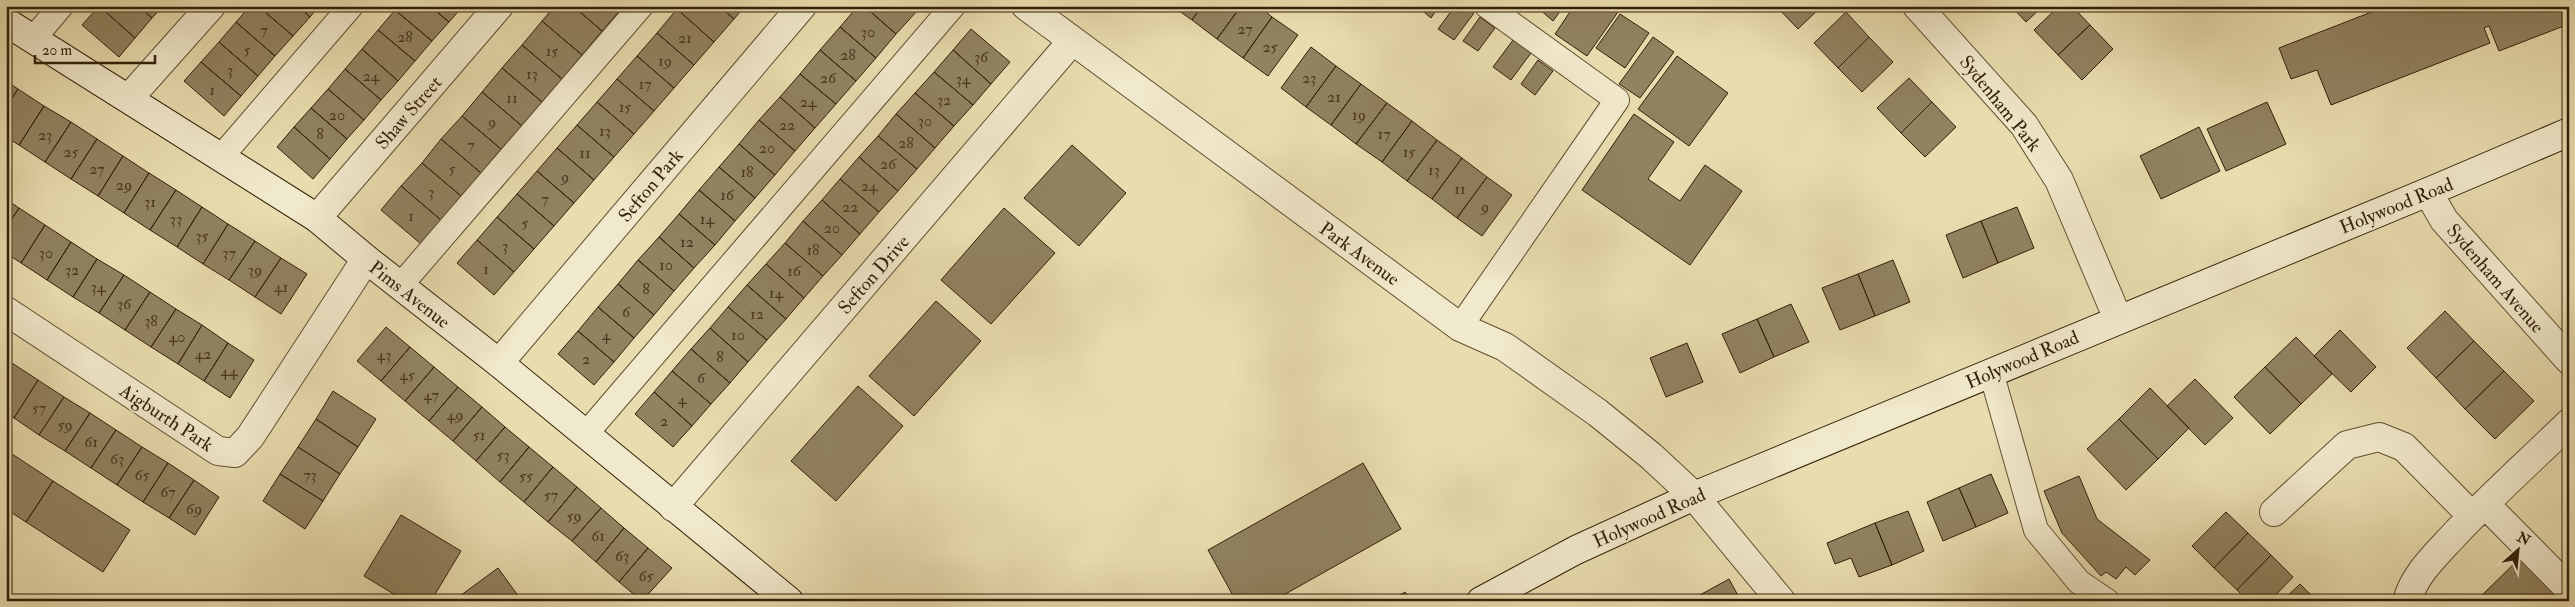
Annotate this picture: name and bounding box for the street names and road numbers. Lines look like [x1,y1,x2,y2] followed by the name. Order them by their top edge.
[1954,51,2046,157] street label: Sydenham Park
[370,71,447,154] street label: Shaw Street
[613,144,688,227] street label: Sefton Park
[2336,172,2457,240] street label: Holywood Road
[1314,217,1404,291] street label: Park Avenue
[2441,219,2549,338] street label: Sydenham Avenue
[833,230,915,319] street label: Sefton Drive
[364,256,455,334] street label: Pims Avenue
[1962,325,2083,395] street label: Holywood Road
[114,378,218,457] street label: Aigburth Park
[1589,482,1710,553] street label: Holywood Road

